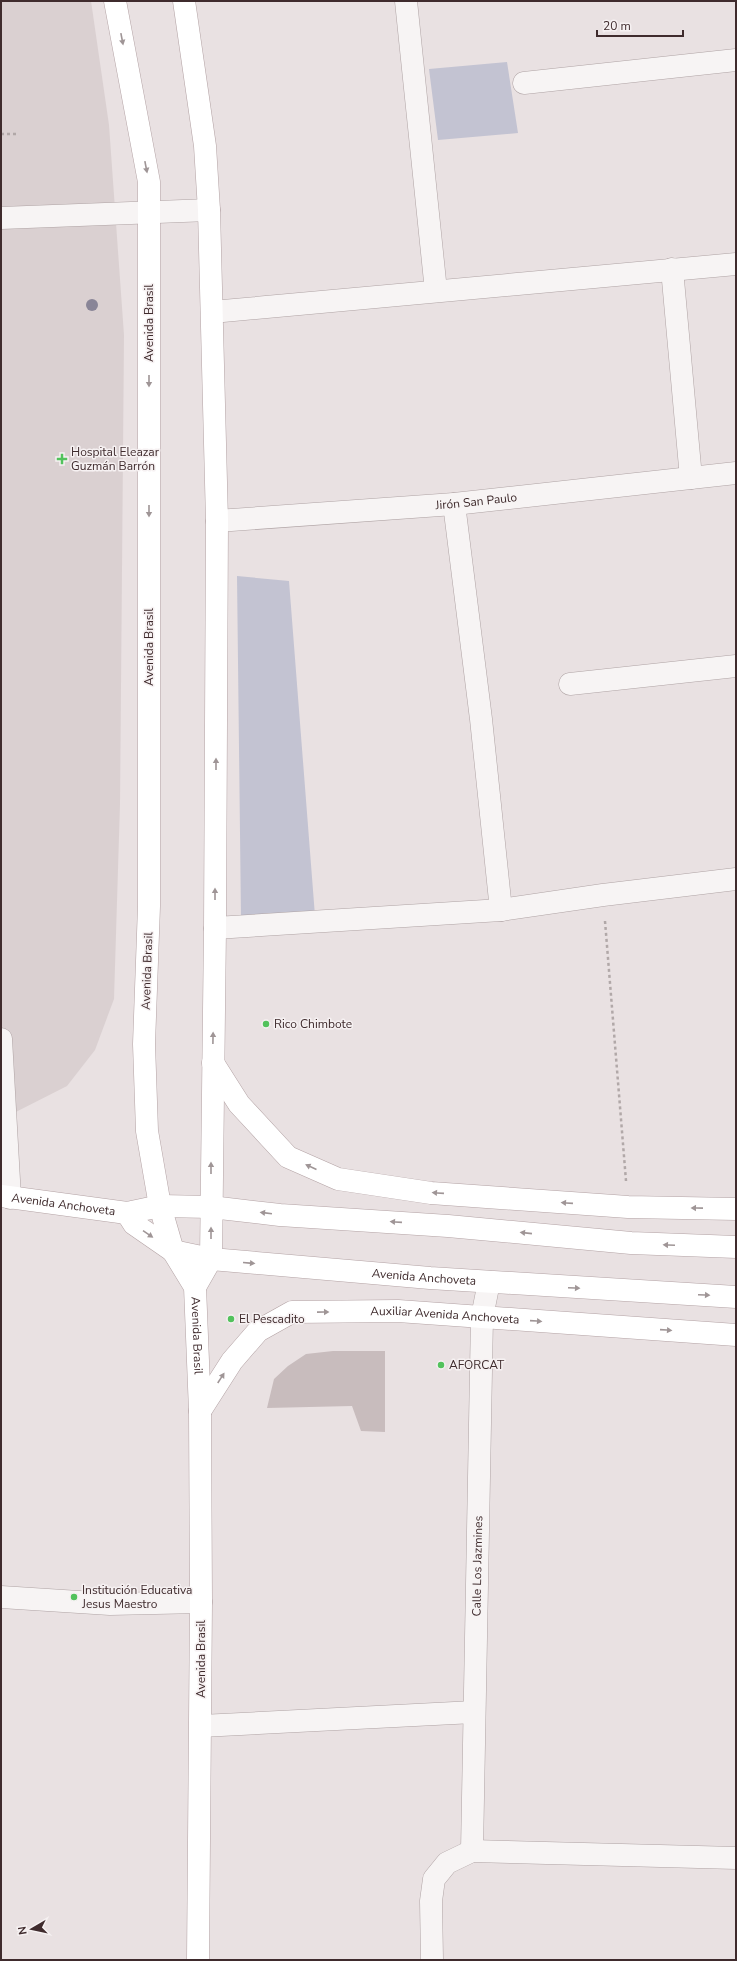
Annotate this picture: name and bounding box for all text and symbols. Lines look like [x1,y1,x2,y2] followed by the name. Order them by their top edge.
[597,12,683,38] scale bar
[603,18,631,34] text: 20 m
[119,33,125,45] one-way arrow
[144,161,150,173] one-way arrow
[141,284,157,362] street label: Avenida Brasil
[146,375,152,388] one-way arrow
[71,444,160,474] place label: Hospital Eleazar Guzmán Barrón
[56,453,68,465] marker: Hospital Eleazar Guzmán Barrón
[434,489,518,513] street label: Jirón San Paulo
[146,505,152,518] one-way arrow
[141,608,157,686] street label: Avenida Brasil
[213,757,219,770] one-way arrow
[212,887,218,900] one-way arrow
[138,931,156,1010] street label: Avenida Brasil
[274,1016,352,1032] place label: Rico Chimbote
[261,1019,271,1029] marker: Rico Chimbote
[210,1032,217,1044] one-way arrow
[208,1161,214,1174] one-way arrow
[305,1164,317,1170] one-way arrow
[11,1189,116,1219] street label: Avenida Anchoveta
[432,1190,444,1197] one-way arrow
[561,1199,573,1206] one-way arrow
[690,1205,703,1211] one-way arrow
[260,1210,272,1217] one-way arrow
[390,1219,402,1226] one-way arrow
[208,1226,214,1239] one-way arrow
[142,1230,153,1238] one-way arrow
[520,1230,532,1236] one-way arrow
[663,1241,675,1248] one-way arrow
[243,1259,255,1266] one-way arrow
[371,1265,477,1289] street label: Avenida Anchoveta
[568,1284,580,1291] one-way arrow
[698,1292,710,1299] one-way arrow
[187,1296,207,1375] street label: Avenida Brasil
[370,1303,520,1328] street label: Auxiliar Avenida Anchoveta
[317,1309,330,1315] one-way arrow
[239,1311,305,1327] place label: El Pescadito
[226,1314,236,1324] marker: El Pescadito
[530,1317,542,1324] one-way arrow
[660,1327,672,1334] one-way arrow
[449,1357,505,1373] place label: AFORCAT
[436,1360,446,1370] marker: AFORCAT
[217,1373,225,1383] one-way arrow
[468,1515,486,1617] street label: Calle Los Jazmines
[81,1582,192,1612] place label: Institución Educativa Jesus Maestro
[69,1592,79,1602] marker: Institución Educativa Jesus Maestro
[193,1620,209,1698] street label: Avenida Brasil
[12,1909,52,1949] north arrow
[15,1925,31,1936] text: N

